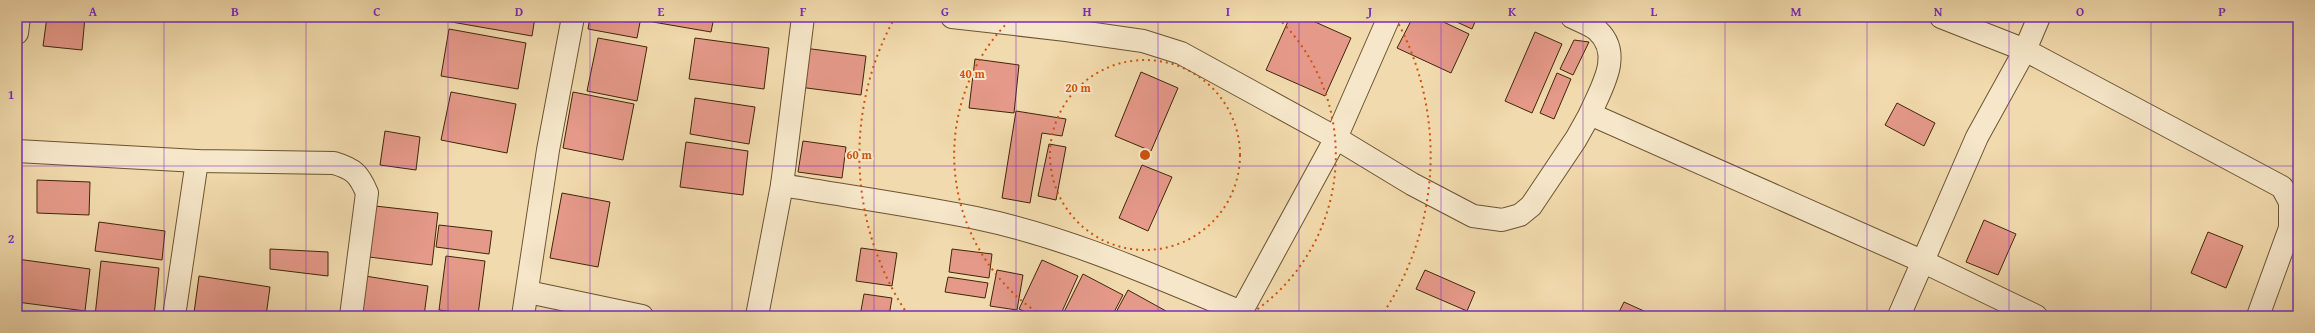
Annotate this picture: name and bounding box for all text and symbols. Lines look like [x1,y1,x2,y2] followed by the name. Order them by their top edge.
[89,2,98,21] text: A
[231,2,239,21] text: B
[373,2,381,21] text: C
[515,2,523,21] text: D
[658,2,665,21] text: E
[800,2,807,21] text: F
[941,2,949,21] text: G
[1082,2,1092,21] text: H
[1226,2,1230,21] text: I
[1366,2,1373,21] text: J
[1508,2,1517,21] text: K
[1651,2,1658,21] text: L
[1790,2,1802,21] text: M
[1934,2,1943,21] text: N
[2076,2,2084,21] text: O
[2218,2,2226,21] text: P
[959,65,985,82] text: 40 m
[1065,79,1091,96] text: 20 m
[8,85,14,104] text: 1
[846,146,872,163] text: 60 m
[1138,148,1152,162] centre of rings
[8,229,15,248] text: 2

